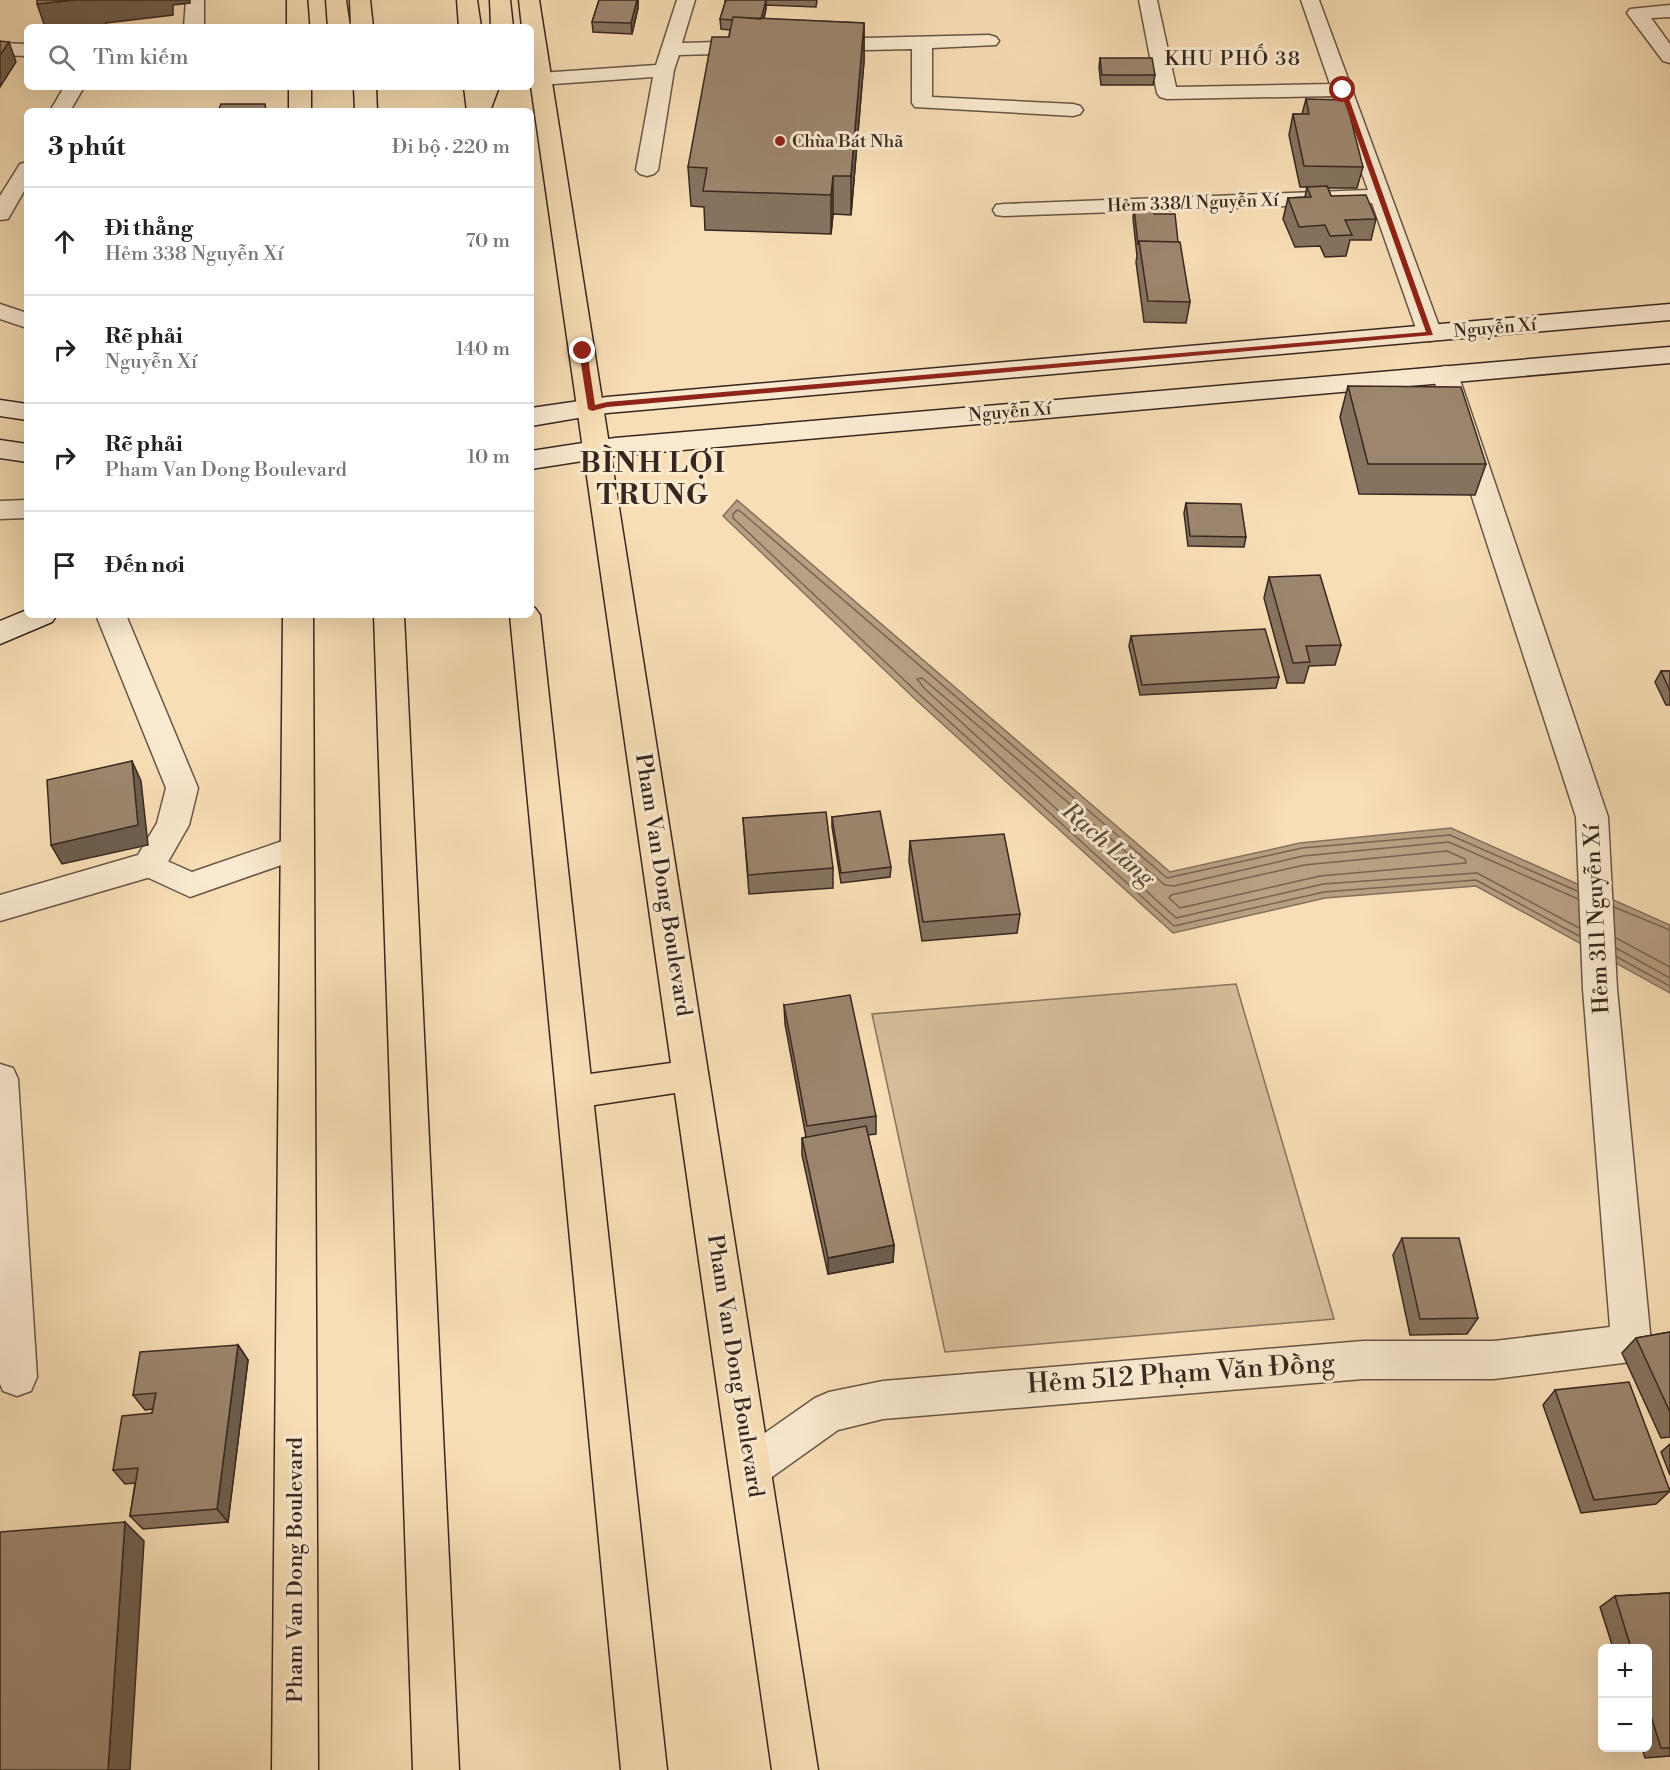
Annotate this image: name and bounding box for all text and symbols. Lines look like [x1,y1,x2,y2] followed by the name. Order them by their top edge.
[24,24,534,90] search box
[45,41,78,74] icon: search
[1164,43,1302,72] district label: KHU PHỐ 38
[93,44,189,71] text: Tìm kiếm
[1329,76,1355,102] route start
[792,130,904,153] place label: Chùa Bát Nhã
[48,131,126,163] text: 3 phút
[773,134,787,148] marker: Chùa Bát Nhã
[392,135,510,160] text: Đi bộ · 220 m
[1107,188,1280,217] street label: Hẻm 338/1 Nguyễn Xí
[105,215,193,242] text: Đi thẳng
[48,225,81,258] icon: ahead
[466,229,510,254] text: 70 m
[105,242,283,267] text: Hẻm 338 Nguyễn Xí
[1453,313,1538,343] street label: Nguyễn Xí
[105,323,183,350] text: Rẽ phải
[48,333,81,366] icon: right
[455,337,510,362] text: 140 m
[569,337,595,363] route end
[105,350,197,375] text: Nguyễn Xí
[968,397,1053,427] street label: Nguyễn Xí
[105,431,183,458] text: Rẽ phải
[48,441,81,474] icon: right
[580,444,726,513] district label: BÌNH LỢI TRUNG
[467,445,510,470] text: 10 m
[105,458,347,483] text: Pham Van Dong Boulevard
[48,549,81,582] icon: arrive
[105,552,185,579] text: Đến nơi
[629,752,697,1019] street label: Pham Van Dong Boulevard
[1055,796,1162,894] water label: Rạch Lăng
[1579,823,1615,1014] street label: Hẻm 311 Nguyễn Xí
[701,1233,769,1500] street label: Pham Van Dong Boulevard
[1026,1346,1336,1402] street label: Hẻm 512 Phạm Văn Đồng
[282,1437,309,1703] street label: Pham Van Dong Boulevard
[1598,1644,1652,1752] map controls
[1598,1644,1652,1698] button: +
[1598,1698,1652,1752] button: −

